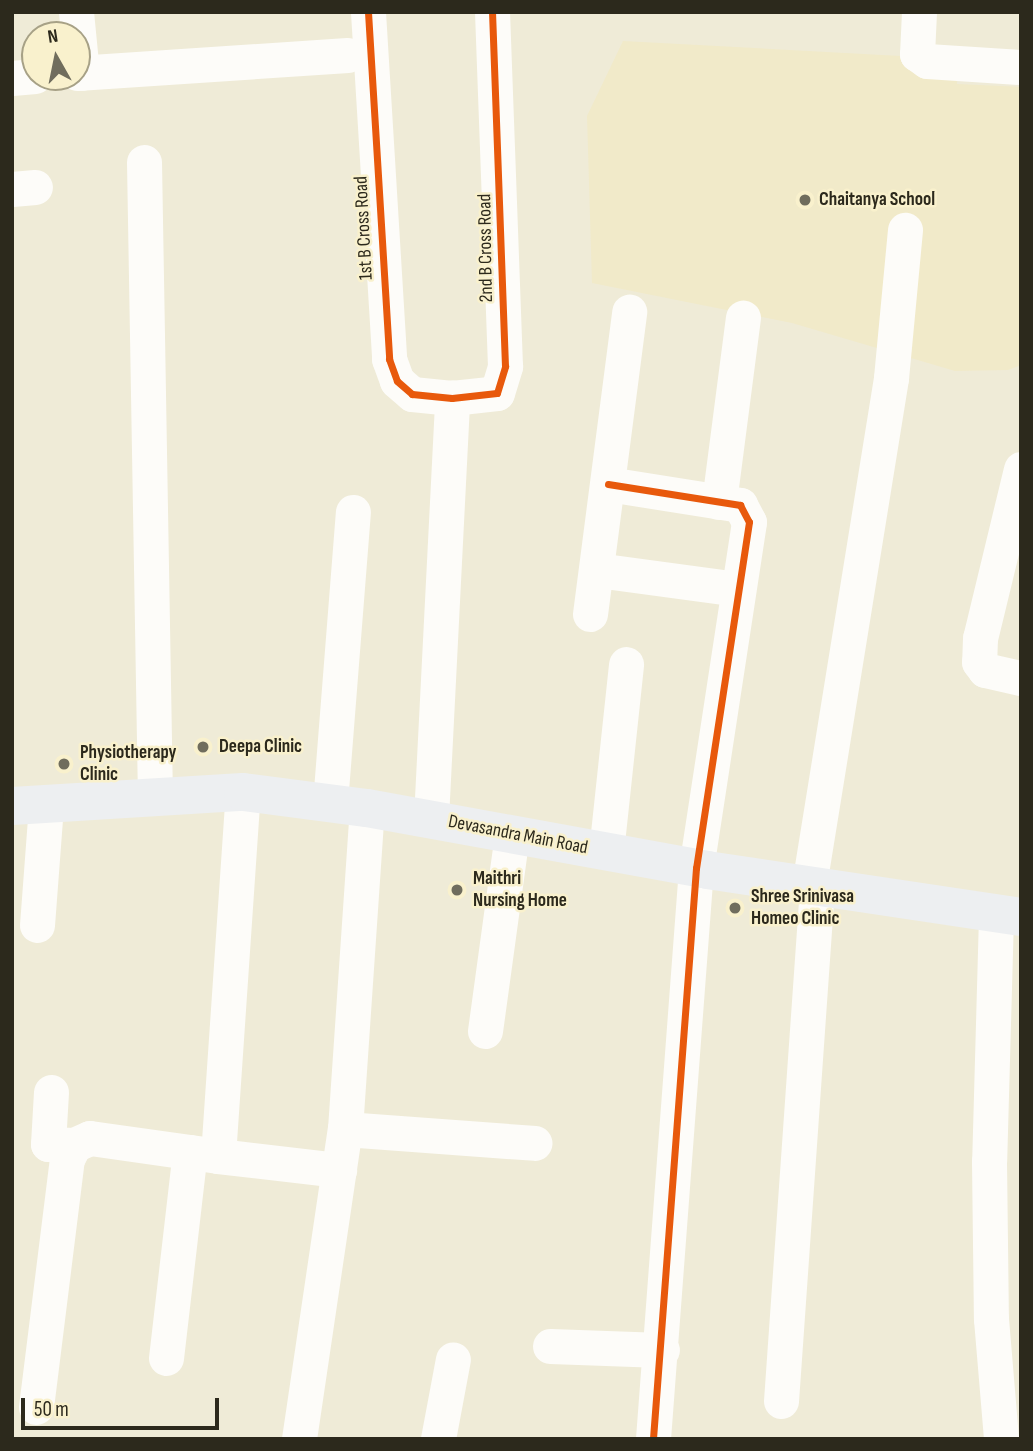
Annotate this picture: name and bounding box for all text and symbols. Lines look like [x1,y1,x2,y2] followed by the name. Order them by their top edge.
[21,21,91,91] north arrow
[46,25,60,49] text: N
[350,175,378,281] street label: 1st B Cross Road
[819,189,935,211] place label: Chaitanya School
[797,192,813,208] marker: Chaitanya School
[474,193,498,303] street label: 2nd B Cross Road
[219,736,302,758] place label: Deepa Clinic
[193,737,213,757] marker: Deepa Clinic
[80,742,177,786] place label: Physiotherapy Clinic
[54,754,74,774] marker: Physiotherapy Clinic
[446,810,590,860] street label: Devasandra Main Road
[473,868,567,912] place label: Maithri Nursing Home
[447,880,467,900] marker: Maithri Nursing Home
[751,886,854,930] place label: Shree Srinivasa Homeo Clinic
[725,898,745,918] marker: Shree Srinivasa Homeo Clinic
[24,1384,222,1428] scale bar
[34,1397,69,1422] text: 50 m

